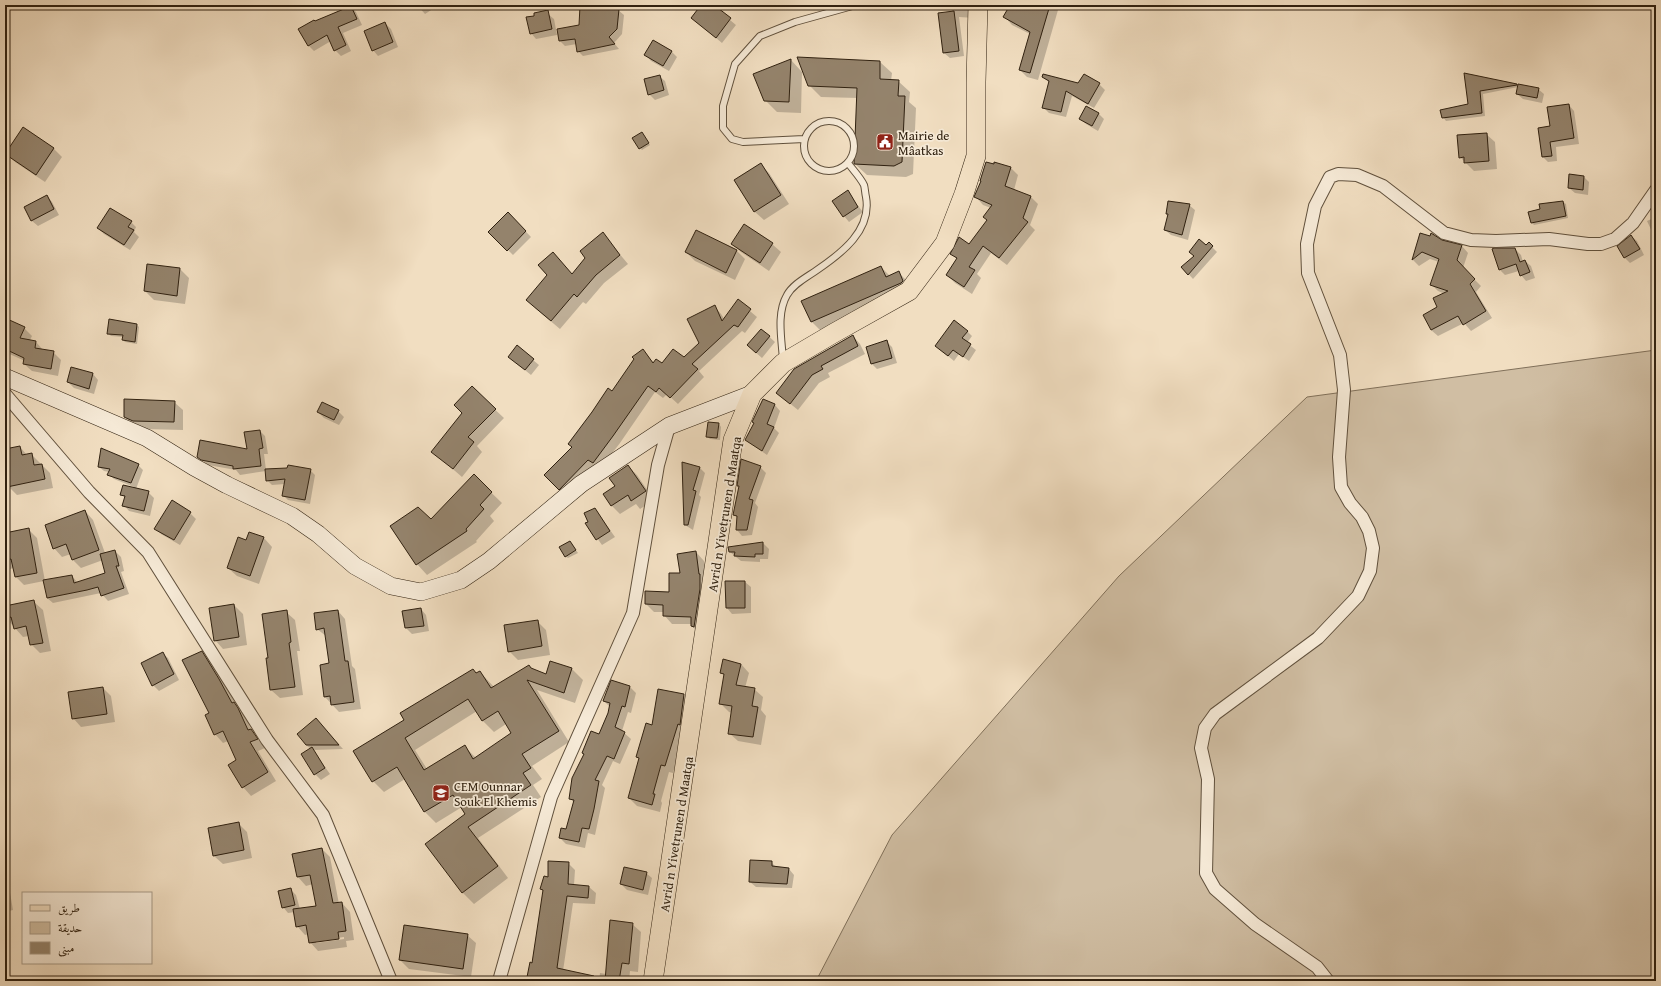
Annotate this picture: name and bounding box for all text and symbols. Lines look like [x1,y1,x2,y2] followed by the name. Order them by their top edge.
[898,126,949,160] place label: Mairie de Mâatkas
[875,132,895,152] public building icon: Mairie de Mâatkas
[703,434,746,593] street label: Avrid n Yivetṛunen d Maatqa
[655,754,698,913] street label: Avrid n Yivetṛunen d Maatqa
[454,777,537,811] place label: CEM Ounnar Souk El Khemis
[431,783,451,803] school or university icon: CEM Ounnar Souk El Khemis
[22,892,152,964] legend
[58,899,80,916] text: طريق
[58,919,82,936] text: حديقة
[58,939,74,957] text: مبنى

